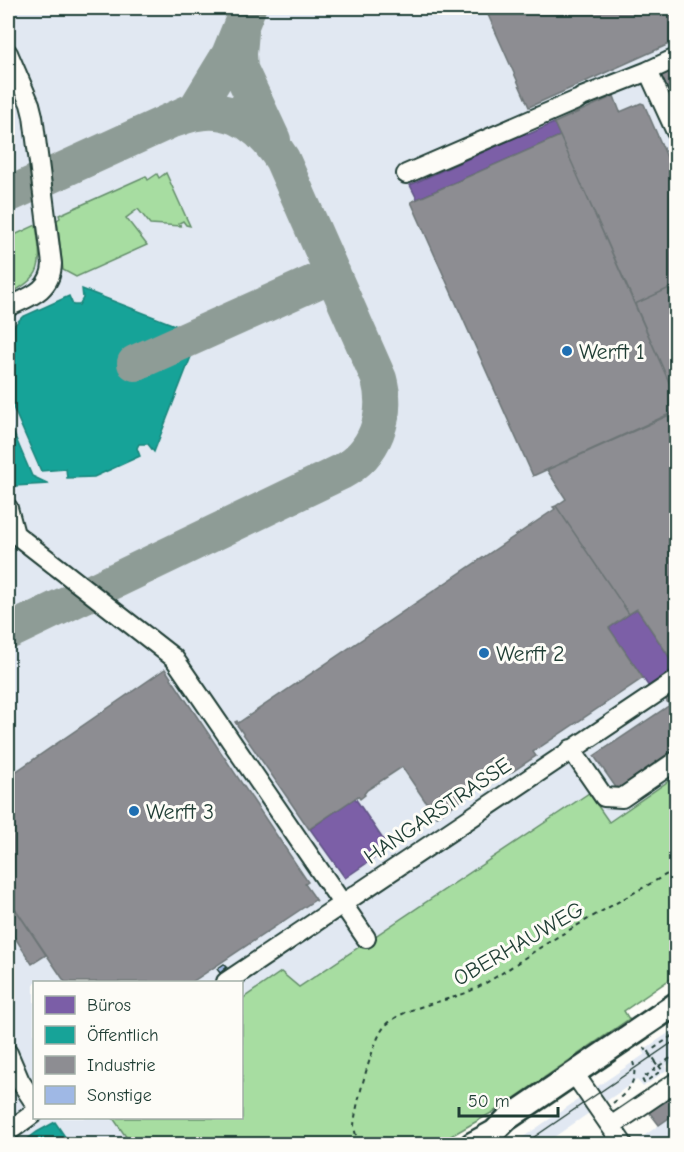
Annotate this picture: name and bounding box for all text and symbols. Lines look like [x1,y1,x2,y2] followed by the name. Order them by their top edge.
[579,339,645,365] place label: Werft 1
[560,344,574,358] marker: Werft 1
[496,641,565,667] place label: Werft 2
[477,646,491,660] marker: Werft 2
[359,752,516,870] street label: HANGARSTRASSE
[146,799,214,825] place label: Werft 3
[127,804,141,818] marker: Werft 3
[449,896,588,992] street label: OBERHAUWEG
[33,981,243,1119] legend
[87,995,131,1016] text: Büros
[87,1025,159,1046] text: Öffentlich
[87,1055,156,1076] text: Industrie
[459,1080,558,1118] scale bar
[87,1085,152,1106] text: Sonstige
[468,1091,510,1112] text: 50 m

